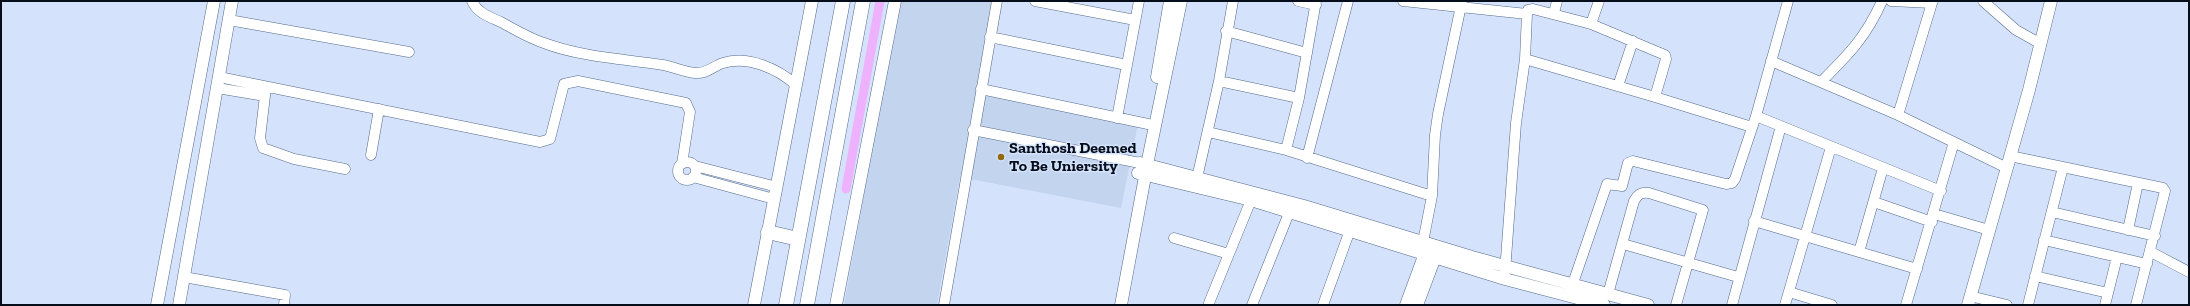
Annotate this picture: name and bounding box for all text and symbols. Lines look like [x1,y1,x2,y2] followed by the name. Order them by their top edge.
[1009,138,1137,176] place label: Santhosh Deemed To Be Uniersity
[996,152,1006,162] marker: Santhosh Deemed To Be Uniersity

